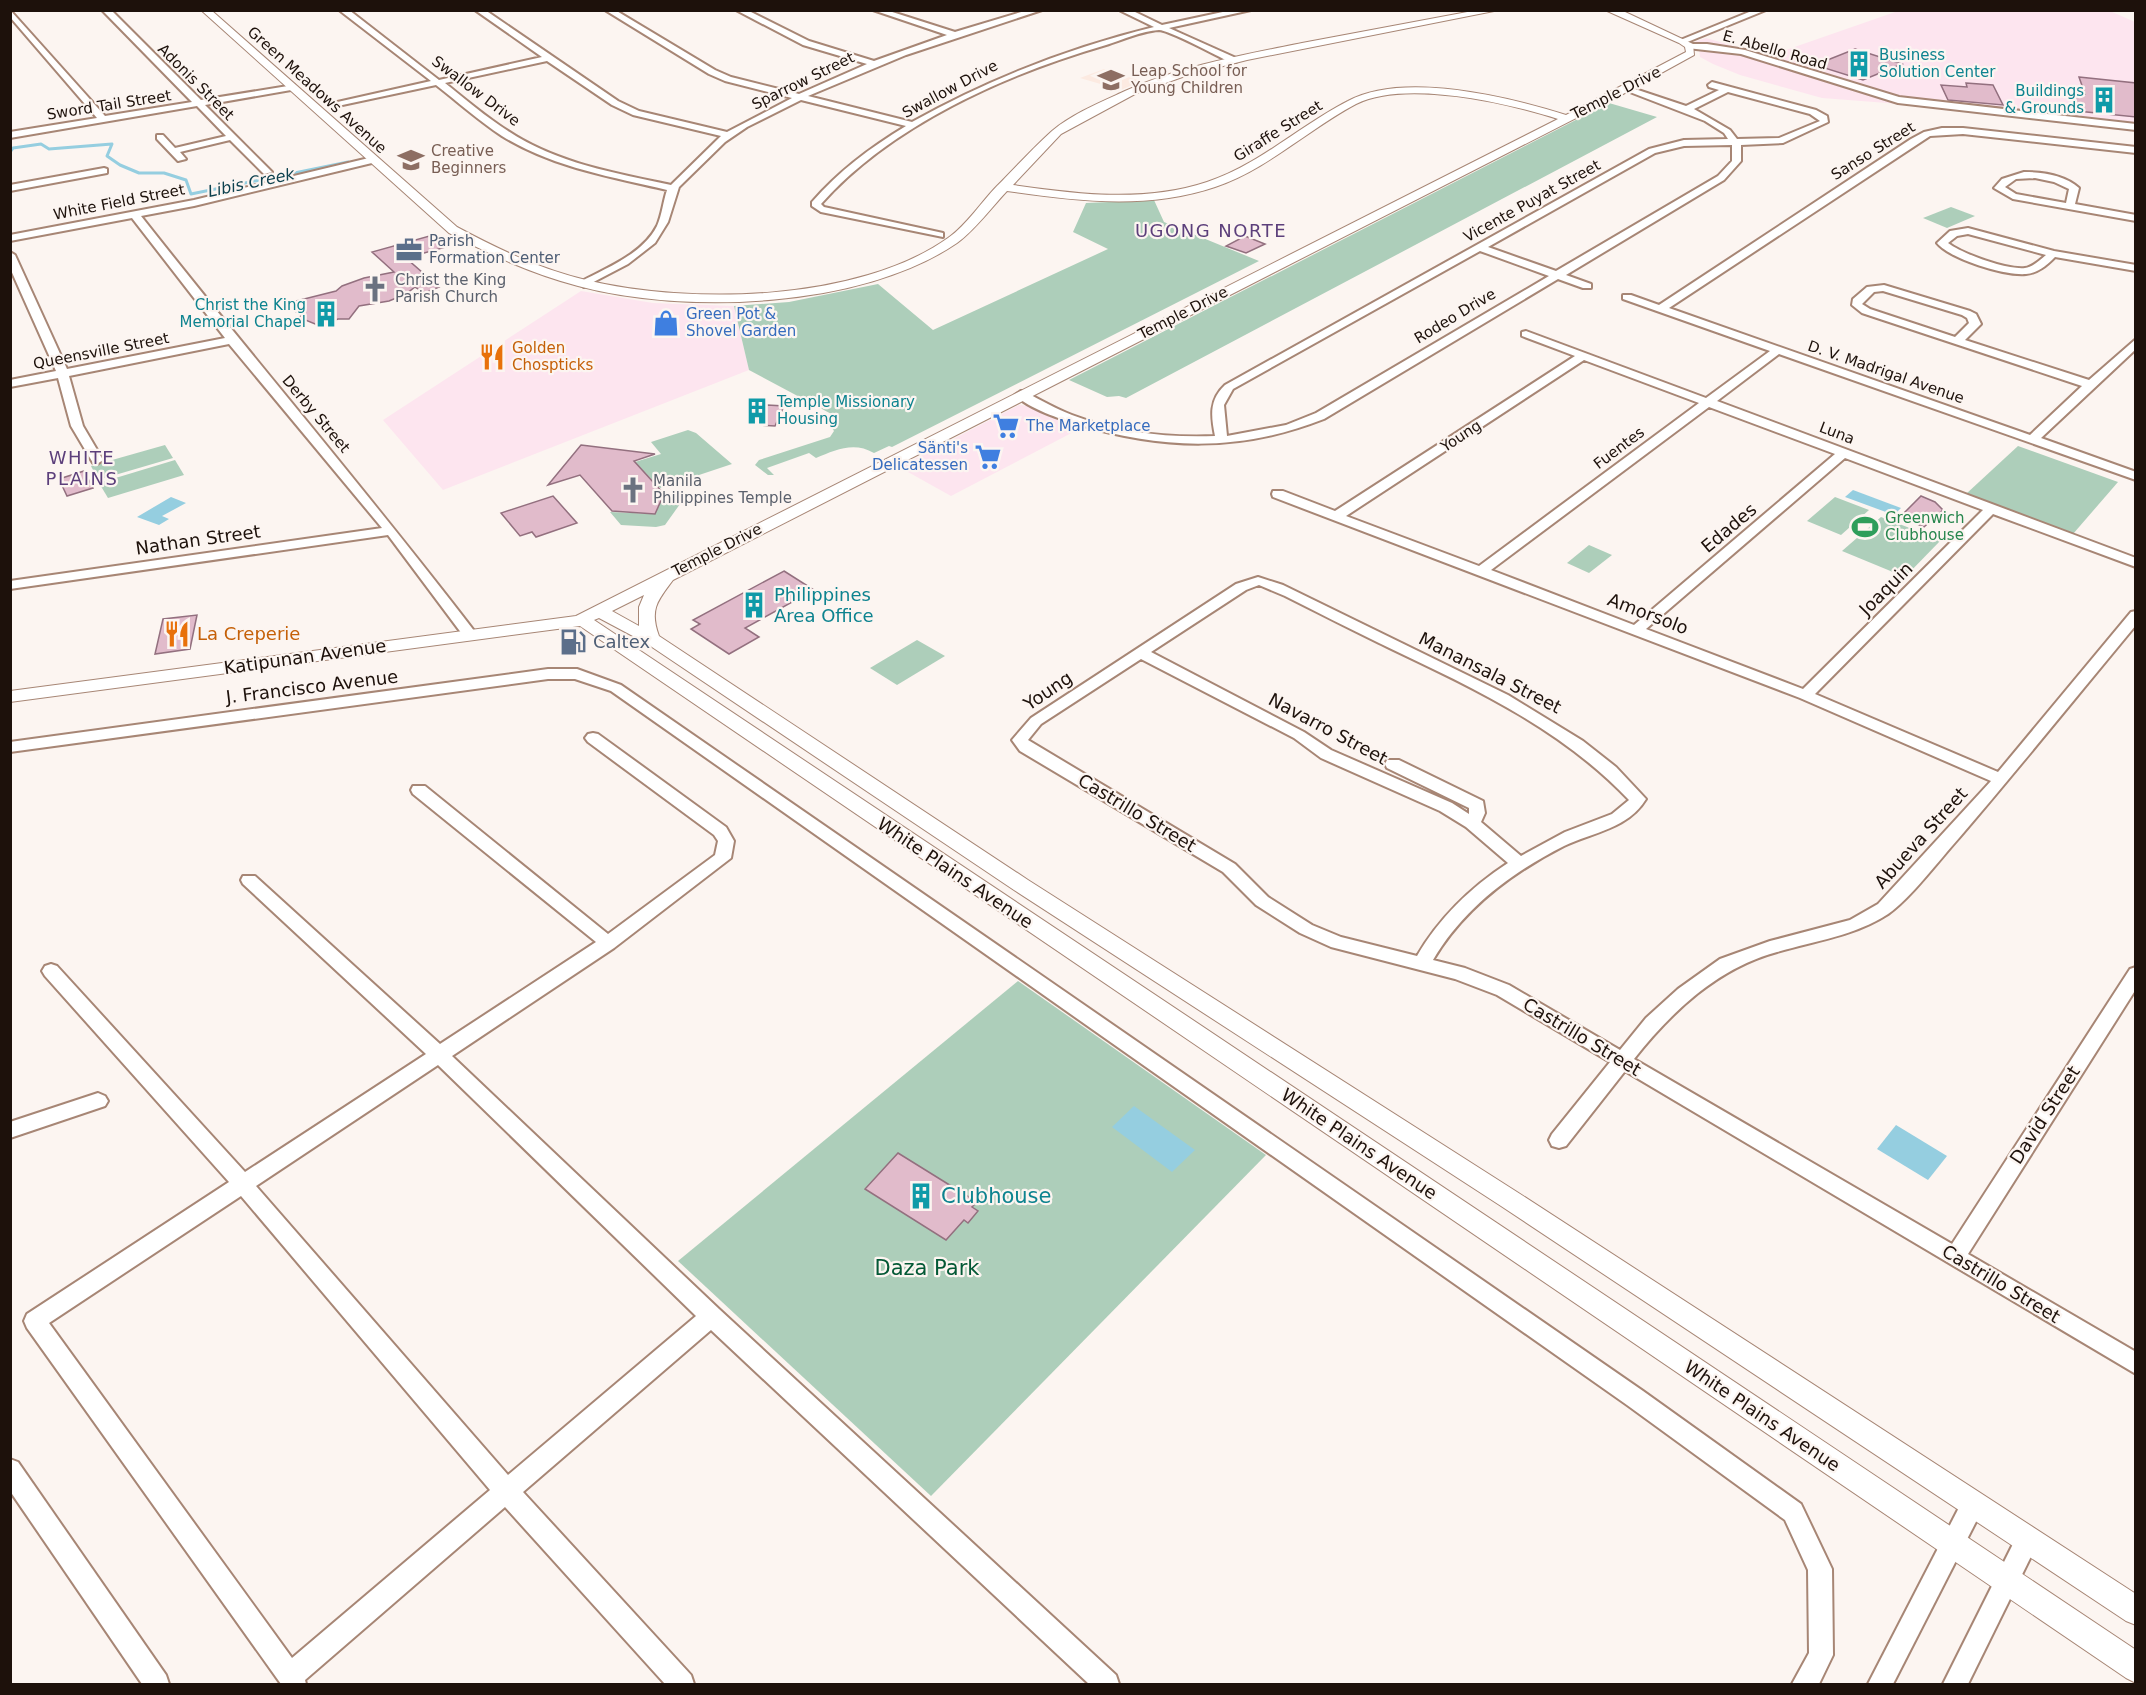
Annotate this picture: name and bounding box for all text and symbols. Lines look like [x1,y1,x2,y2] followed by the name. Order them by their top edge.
[244,23,390,157] street label: Green Meadows Avenue
[1721,26,1829,74] street label: E. Abello Road
[154,40,238,124] street label: Adonis Street
[1879,46,1996,81] place label: Business Solution Center
[749,48,857,114] street label: Sparrow Street
[1844,49,1874,79] building icon: Business Solution Center
[428,52,524,130] street label: Swallow Drive
[899,56,1001,122] street label: Swallow Drive
[1130,62,1248,97] place label: Leap School for Young Children
[1567,63,1664,124] street label: Temple Drive
[1096,65,1126,95] school or university icon: Leap School for Young Children
[2005,82,2084,117] place label: Buildings & Grounds
[2089,85,2119,115] building icon: Buildings & Grounds
[46,86,173,124] street label: Sword Tail Street
[1230,97,1326,165] street label: Giraffe Street
[1828,118,1918,184] street label: Sanso Street
[431,142,507,177] place label: Creative Beginners
[396,145,426,175] school or university icon: Creative Beginners
[1460,156,1604,246] street label: Vicente Puyat Street
[206,164,297,201] water label: Libis Creek
[52,180,186,224] street label: White Field Street
[1135,220,1287,241] district label: UGONG NORTE
[429,232,561,267] place label: Parish Formation Center
[394,235,424,265] office icon: Parish Formation Center
[395,271,506,306] place label: Christ the King Parish Church
[360,274,390,304] church icon: Christ the King Parish Church
[1134,283,1231,344] street label: Temple Drive
[1411,285,1499,347] street label: Rodeo Drive
[179,296,306,331] place label: Christ the King Memorial Chapel
[311,299,341,329] building icon: Christ the King Memorial Chapel
[686,305,796,340] place label: Green Pot & Shovel Garden
[651,308,681,338] shop icon: Green Pot & Shovel Garden
[32,329,171,373] street label: Queensville Street
[1805,337,1967,407] street label: D. V. Madrigal Avenue
[512,339,593,374] place label: Golden Chospticks
[477,342,507,372] restaurant icon: Golden Chospticks
[278,372,354,457] street label: Derby Street
[776,393,915,428] place label: Temple Missionary Housing
[742,396,772,426] building icon: Temple Missionary Housing
[991,411,1021,441] supermarket icon: The Marketplace
[1436,416,1485,456] street label: Young
[1025,417,1151,435] place label: The Marketplace
[1817,418,1857,448] street label: Luna
[1590,423,1648,473] street label: Fuentes
[872,439,968,474] place label: Sänti's Delicatessen
[973,442,1003,472] supermarket icon: Sänti's Delicatessen
[46,447,118,489] district label: WHITE PLAINS
[653,472,792,507] place label: Manila Philippines Temple
[618,475,648,505] church icon: Manila Philippines Temple
[1697,498,1761,557] street label: Edades
[1885,509,1965,544] place label: Greenwich Clubhouse
[1850,512,1880,542] sports icon: Greenwich Clubhouse
[134,520,262,559] street label: Nathan Street
[668,520,765,581] street label: Temple Drive
[1854,558,1917,620] street label: Joaquin
[774,584,874,626] place label: Philippines Area Office
[1605,589,1691,639] street label: Amorsolo
[739,590,769,620] building icon: Philippines Area Office
[162,619,192,649] restaurant icon: La Creperie
[197,623,300,644] place label: La Creperie
[558,627,588,657] fuel station icon: Caltex
[1415,628,1565,718] street label: Manansala Street
[593,631,650,652] place label: Caltex
[222,635,388,678] street label: Katipunan Avenue
[224,666,399,708] street label: J. Francisco Avenue
[1019,667,1076,715] street label: Young
[1265,688,1391,769] street label: Navarro Street
[1074,769,1200,856] street label: Castrillo Street
[1870,783,1971,892] street label: Abueva Street
[873,813,1037,933] street label: White Plains Avenue
[1519,993,1645,1080] street label: Castrillo Street
[2005,1062,2084,1168] street label: David Street
[1277,1084,1441,1204] street label: White Plains Avenue
[906,1181,936,1211] building icon: Clubhouse
[941,1184,1051,1208] place label: Clubhouse
[1938,1240,2064,1327] street label: Castrillo Street
[875,1256,980,1280] park label: Daza Park
[1680,1356,1844,1476] street label: White Plains Avenue

